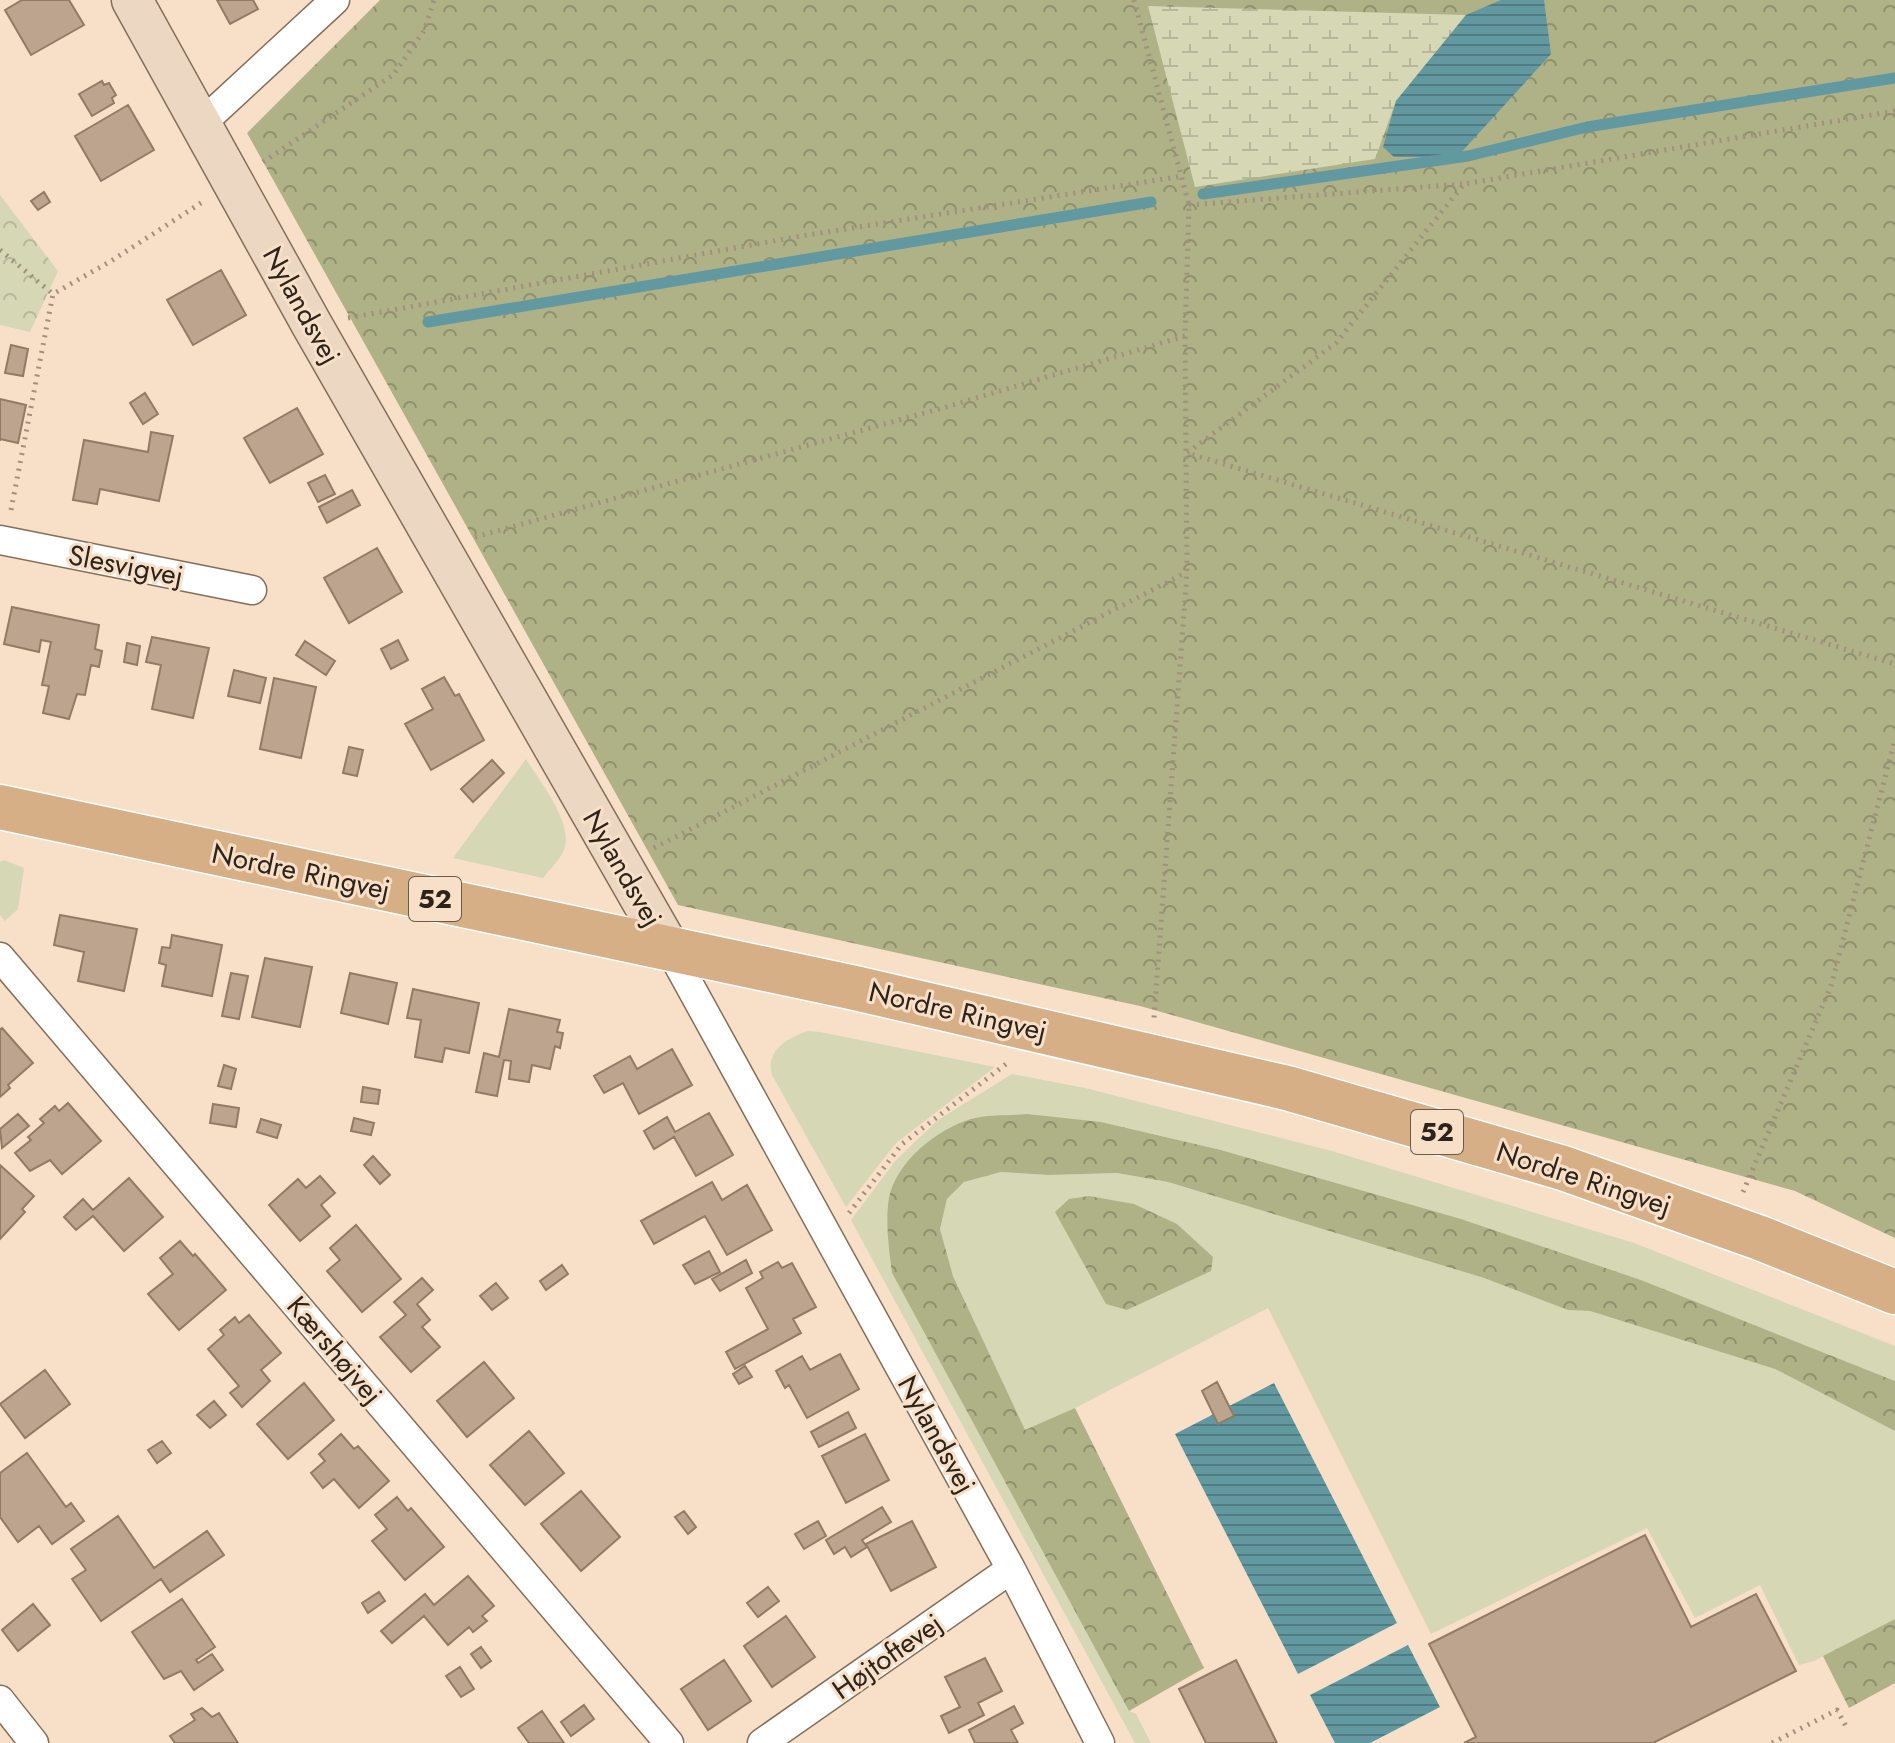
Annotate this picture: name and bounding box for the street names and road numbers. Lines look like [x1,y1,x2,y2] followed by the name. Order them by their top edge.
[252,239,351,372] street label: Nylandsvej
[65,534,187,597] street label: Slesvigvej
[573,802,673,934] street label: Nylandsvej
[208,833,394,910] street label: Nordre Ringvej
[409,877,461,921] road number: 52
[865,971,1051,1052] street label: Nordre Ringvej
[1411,1110,1463,1154] road number: 52
[1491,1131,1676,1226] street label: Nordre Ringvej
[277,1287,392,1413] street label: Kærshøjvej
[887,1368,986,1501] street label: Nylandsvej
[824,1603,951,1709] street label: Højtoftevej

